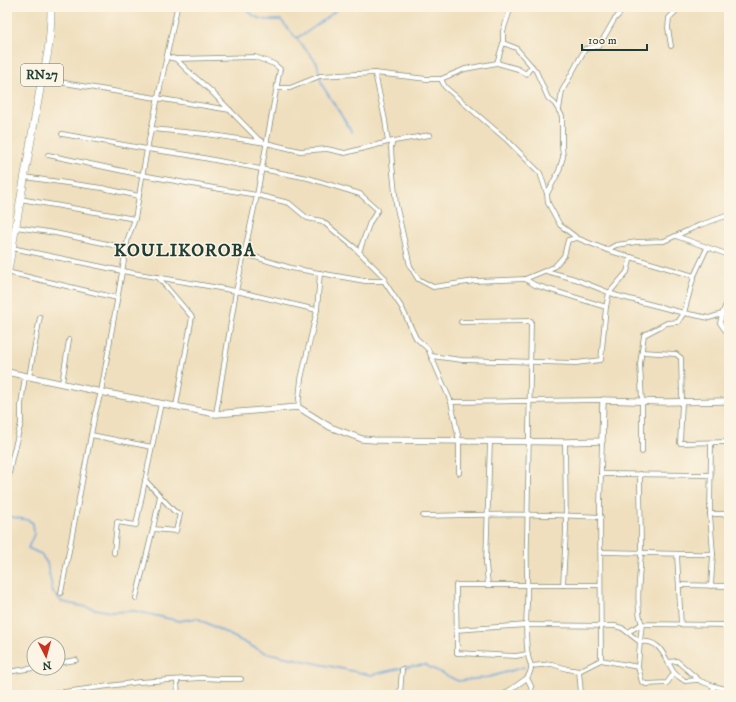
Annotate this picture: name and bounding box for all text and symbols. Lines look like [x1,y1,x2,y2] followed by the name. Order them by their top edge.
[582,26,647,52] scale bar
[588,33,617,48] text: 100 m
[21,64,63,86] road number: RN27
[114,240,256,262] district label: KOULIKOROBA
[26,636,66,676] north arrow
[42,658,52,672] text: N

